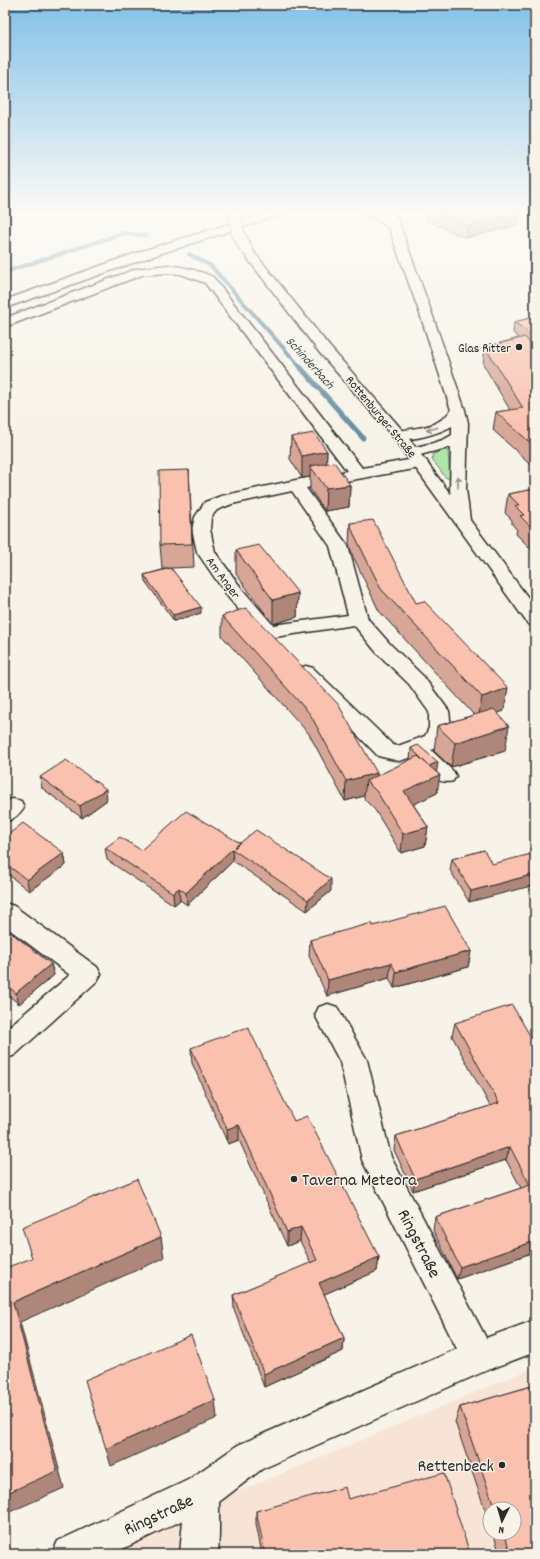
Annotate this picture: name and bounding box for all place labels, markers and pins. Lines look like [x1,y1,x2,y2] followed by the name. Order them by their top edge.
[458,340,511,359] place label: Glas Ritter
[514,342,524,352] marker: Glas Ritter
[302,1169,417,1194] place label: Taverna Meteora
[289,1174,299,1184] marker: Taverna Meteora
[417,1455,494,1480] place label: Rettenbeck
[497,1460,507,1470] marker: Rettenbeck

